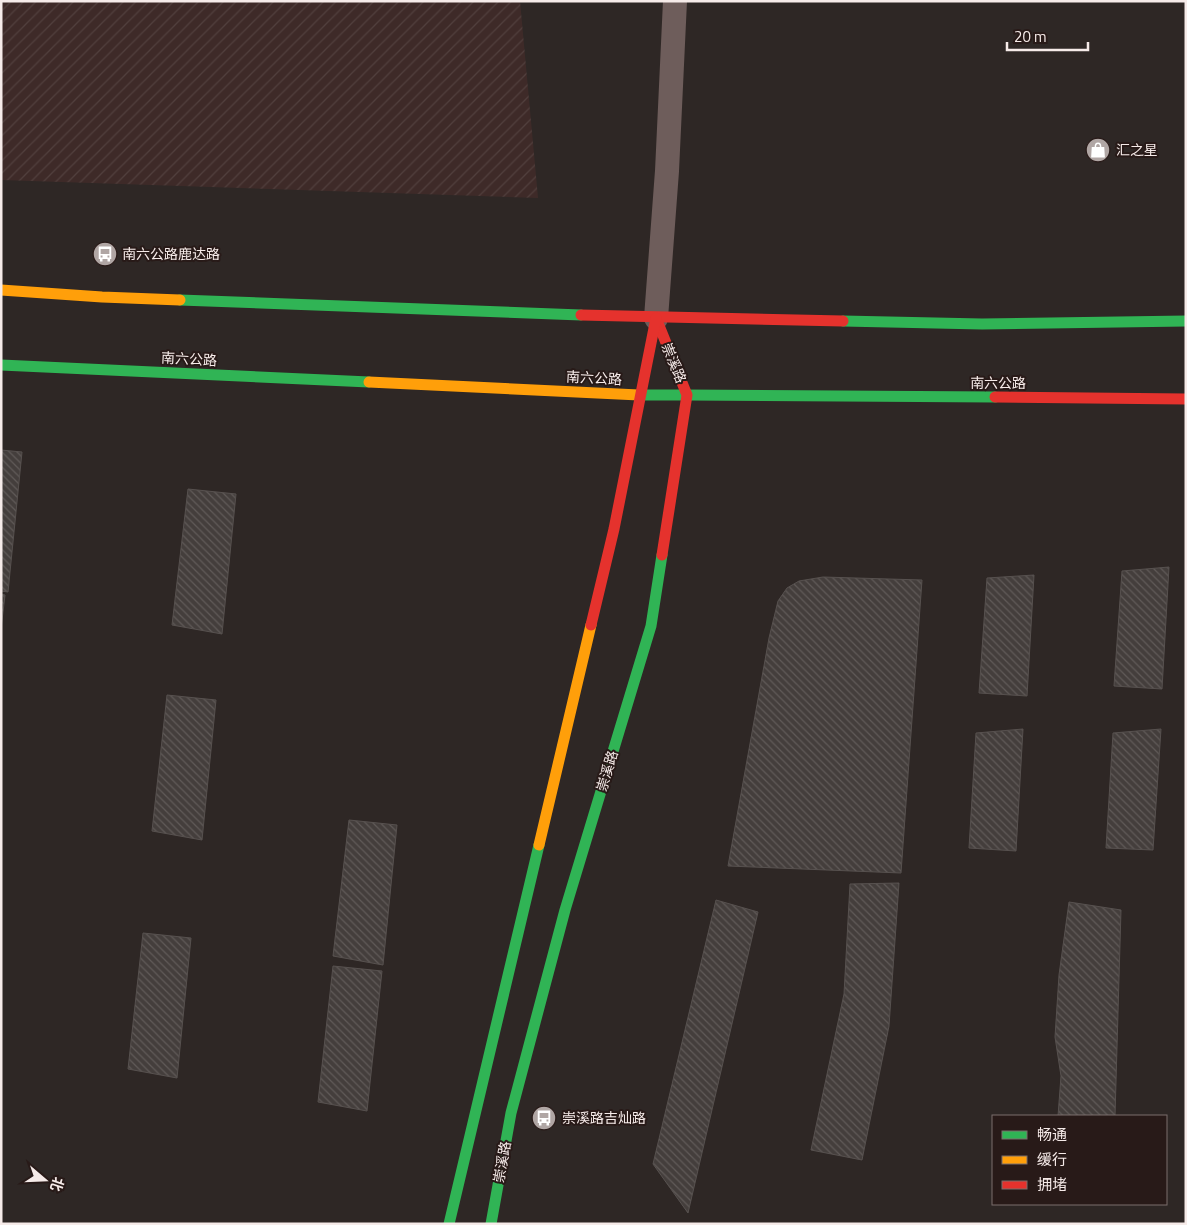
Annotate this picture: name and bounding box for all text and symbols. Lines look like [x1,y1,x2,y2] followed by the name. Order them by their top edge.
[1007,20,1088,52] scale bar
[1014,25,1047,48] text: 20 m
[1085,137,1111,163] shop icon: 汇之星
[1116,139,1158,160] place label: 汇之星
[92,241,118,267] bus stop icon: 南六公路鹿达路
[122,243,220,264] place label: 南六公路鹿达路
[657,339,692,386] street label: 崇溪路
[161,347,218,370] street label: 南六公路
[566,366,623,389] street label: 南六公路
[970,372,1026,393] street label: 南六公路
[590,748,623,794] street label: 崇溪路
[531,1105,557,1131] bus stop icon: 崇溪路吉灿路
[562,1107,646,1128] place label: 崇溪路吉灿路
[992,1115,1167,1205] legend
[1037,1123,1067,1146] text: 畅通
[488,1139,515,1184] street label: 崇溪路
[1037,1148,1067,1171] text: 缓行
[20,1155,70,1205] north arrow
[1037,1173,1067,1196] text: 拥堵
[46,1174,70,1194] text: 北

